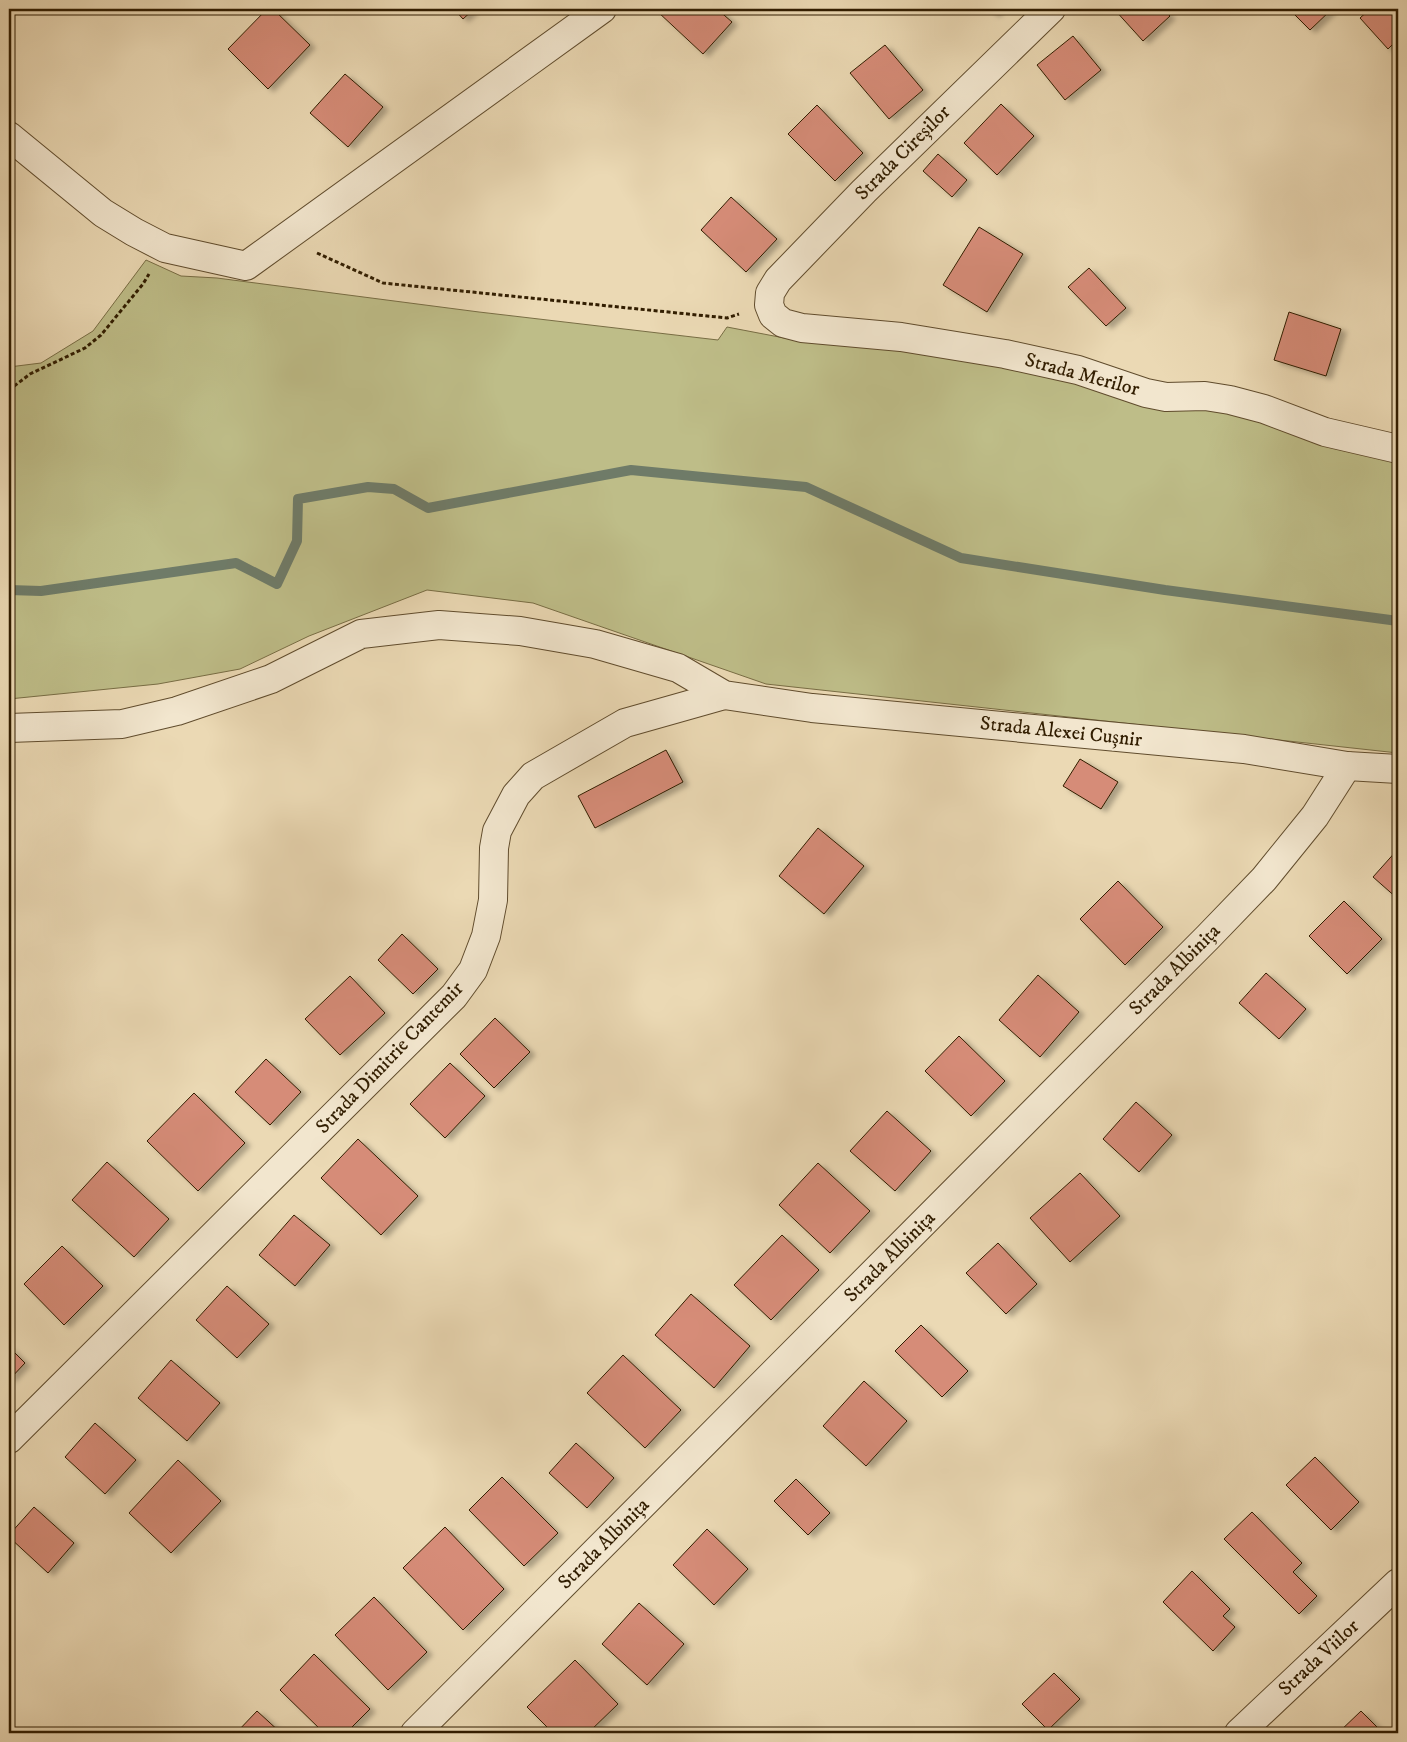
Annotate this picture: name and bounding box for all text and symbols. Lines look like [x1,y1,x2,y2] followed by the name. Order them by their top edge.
[850,100,956,206] street label: Strada Cireșilor
[1022,348,1143,402] street label: Strada Merilor
[979,711,1144,753] street label: Strada Alexei Cușnir
[1124,919,1226,1021] street label: Strada Albinița
[311,976,469,1139] street label: Strada Dimitrie Cantemir
[839,1206,941,1308] street label: Strada Albinița
[553,1493,655,1595] street label: Strada Albinița
[1273,1614,1365,1702] street label: Strada Viilor

